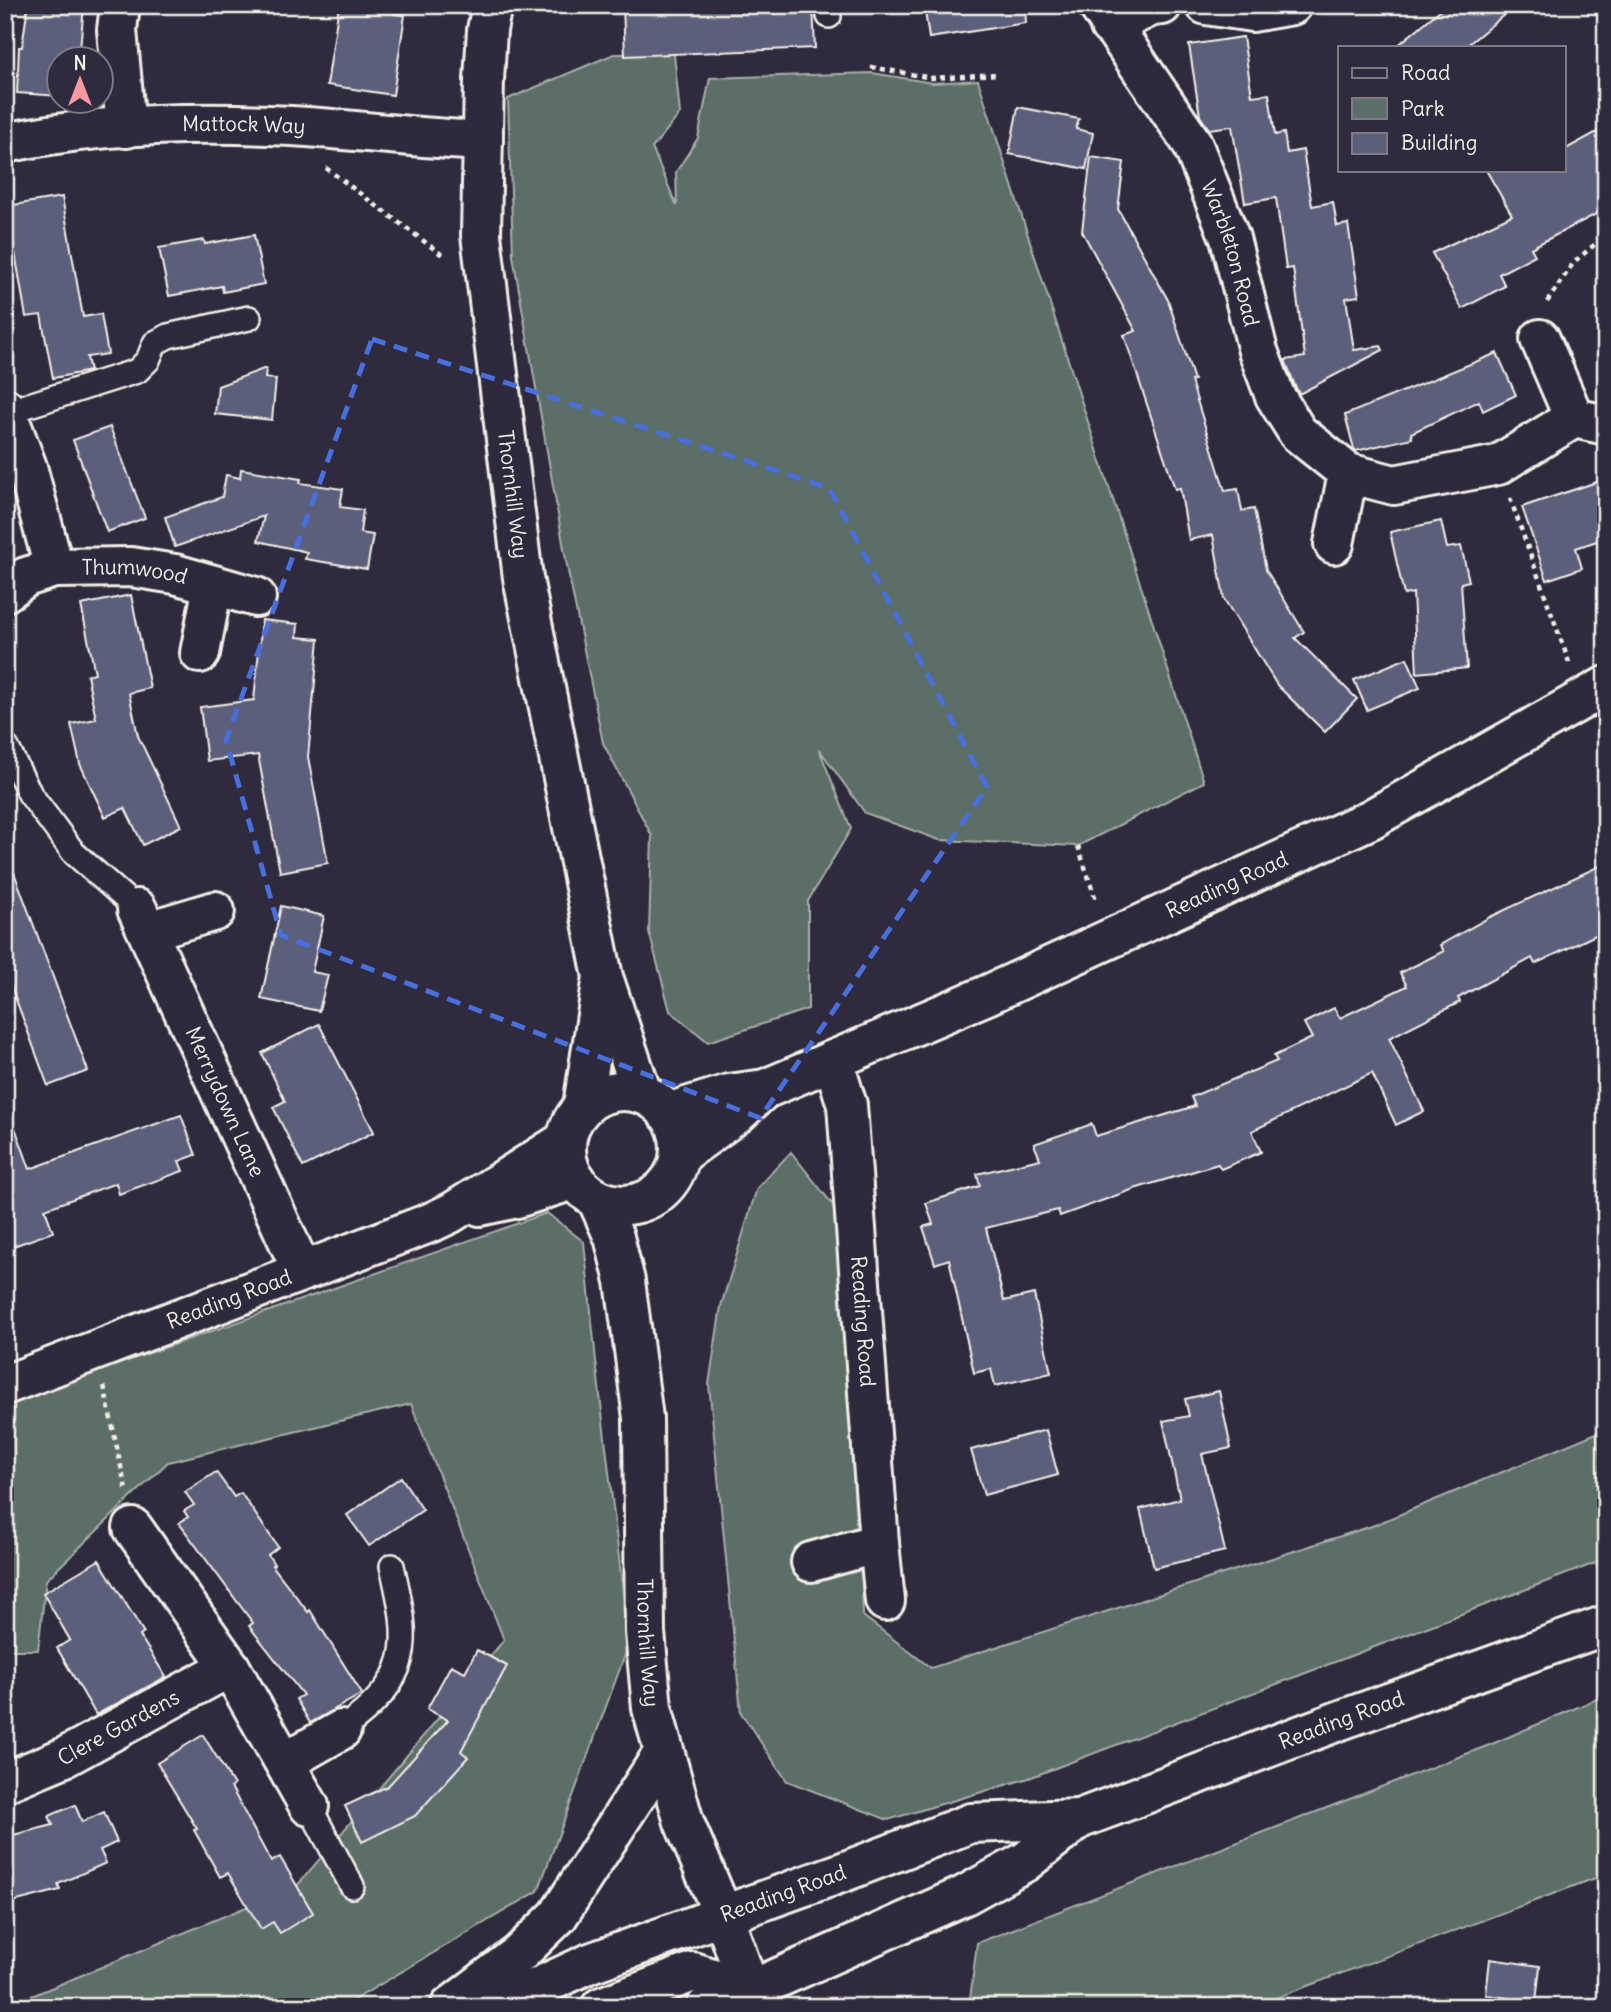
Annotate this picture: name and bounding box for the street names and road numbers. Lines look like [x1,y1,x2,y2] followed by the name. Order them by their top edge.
[182,110,306,140] street label: Mattock Way
[1195,176,1265,329] street label: Warbleton Road
[492,429,535,560] street label: Thornhill Way
[82,553,191,590] street label: Thumwood
[1161,845,1292,924] street label: Reading Road
[180,1022,271,1181] street label: Merrydown Lane
[845,1255,882,1388] street label: Reading Road
[163,1263,295,1335] street label: Reading Road
[631,1578,666,1708] street label: Thornhill Way
[53,1683,184,1772] street label: Clere Gardens
[1275,1685,1407,1755] street label: Reading Road
[717,1858,850,1928] street label: Reading Road

